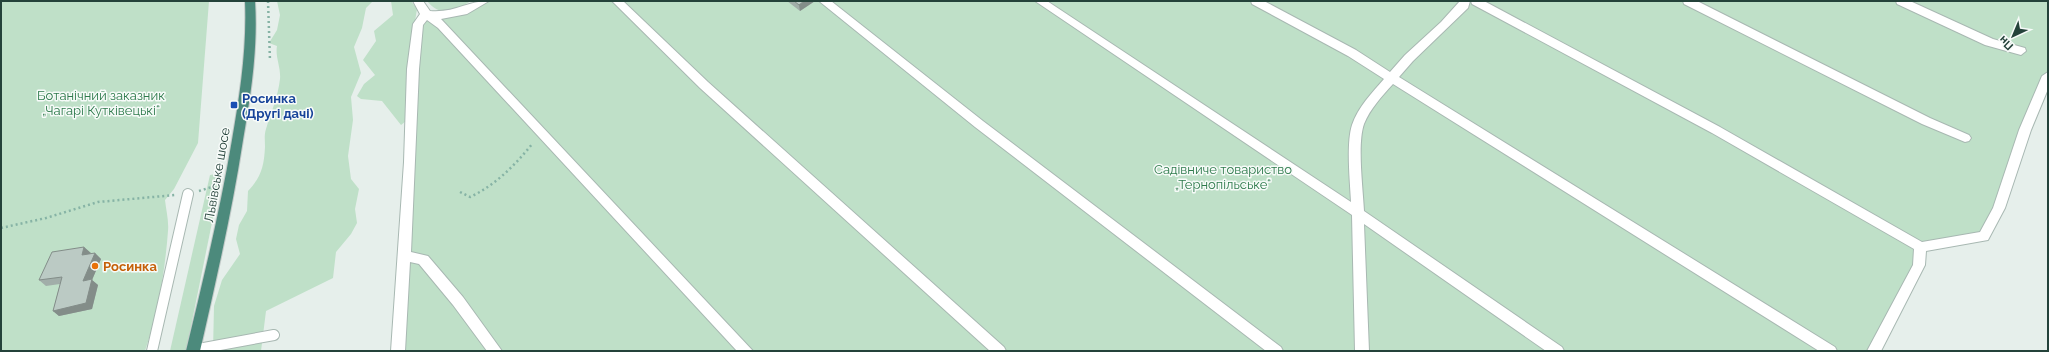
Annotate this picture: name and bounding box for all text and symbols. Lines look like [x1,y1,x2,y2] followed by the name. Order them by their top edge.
[1993,16,2033,56] north arrow
[1997,33,2016,53] text: Пн
[37,88,165,118] park label: Ботанічний заказник „Чагарі Кутківецькі“
[242,91,314,121] place label: Росинка (Другі дачі)
[229,100,239,110] marker: Росинка (Другі дачі)
[201,126,233,224] street label: Львівське шосе
[1154,162,1292,192] park label: Садівниче товариство „Тернопільське“
[103,259,157,274] place label: Росинка
[90,261,100,271] marker: Росинка

